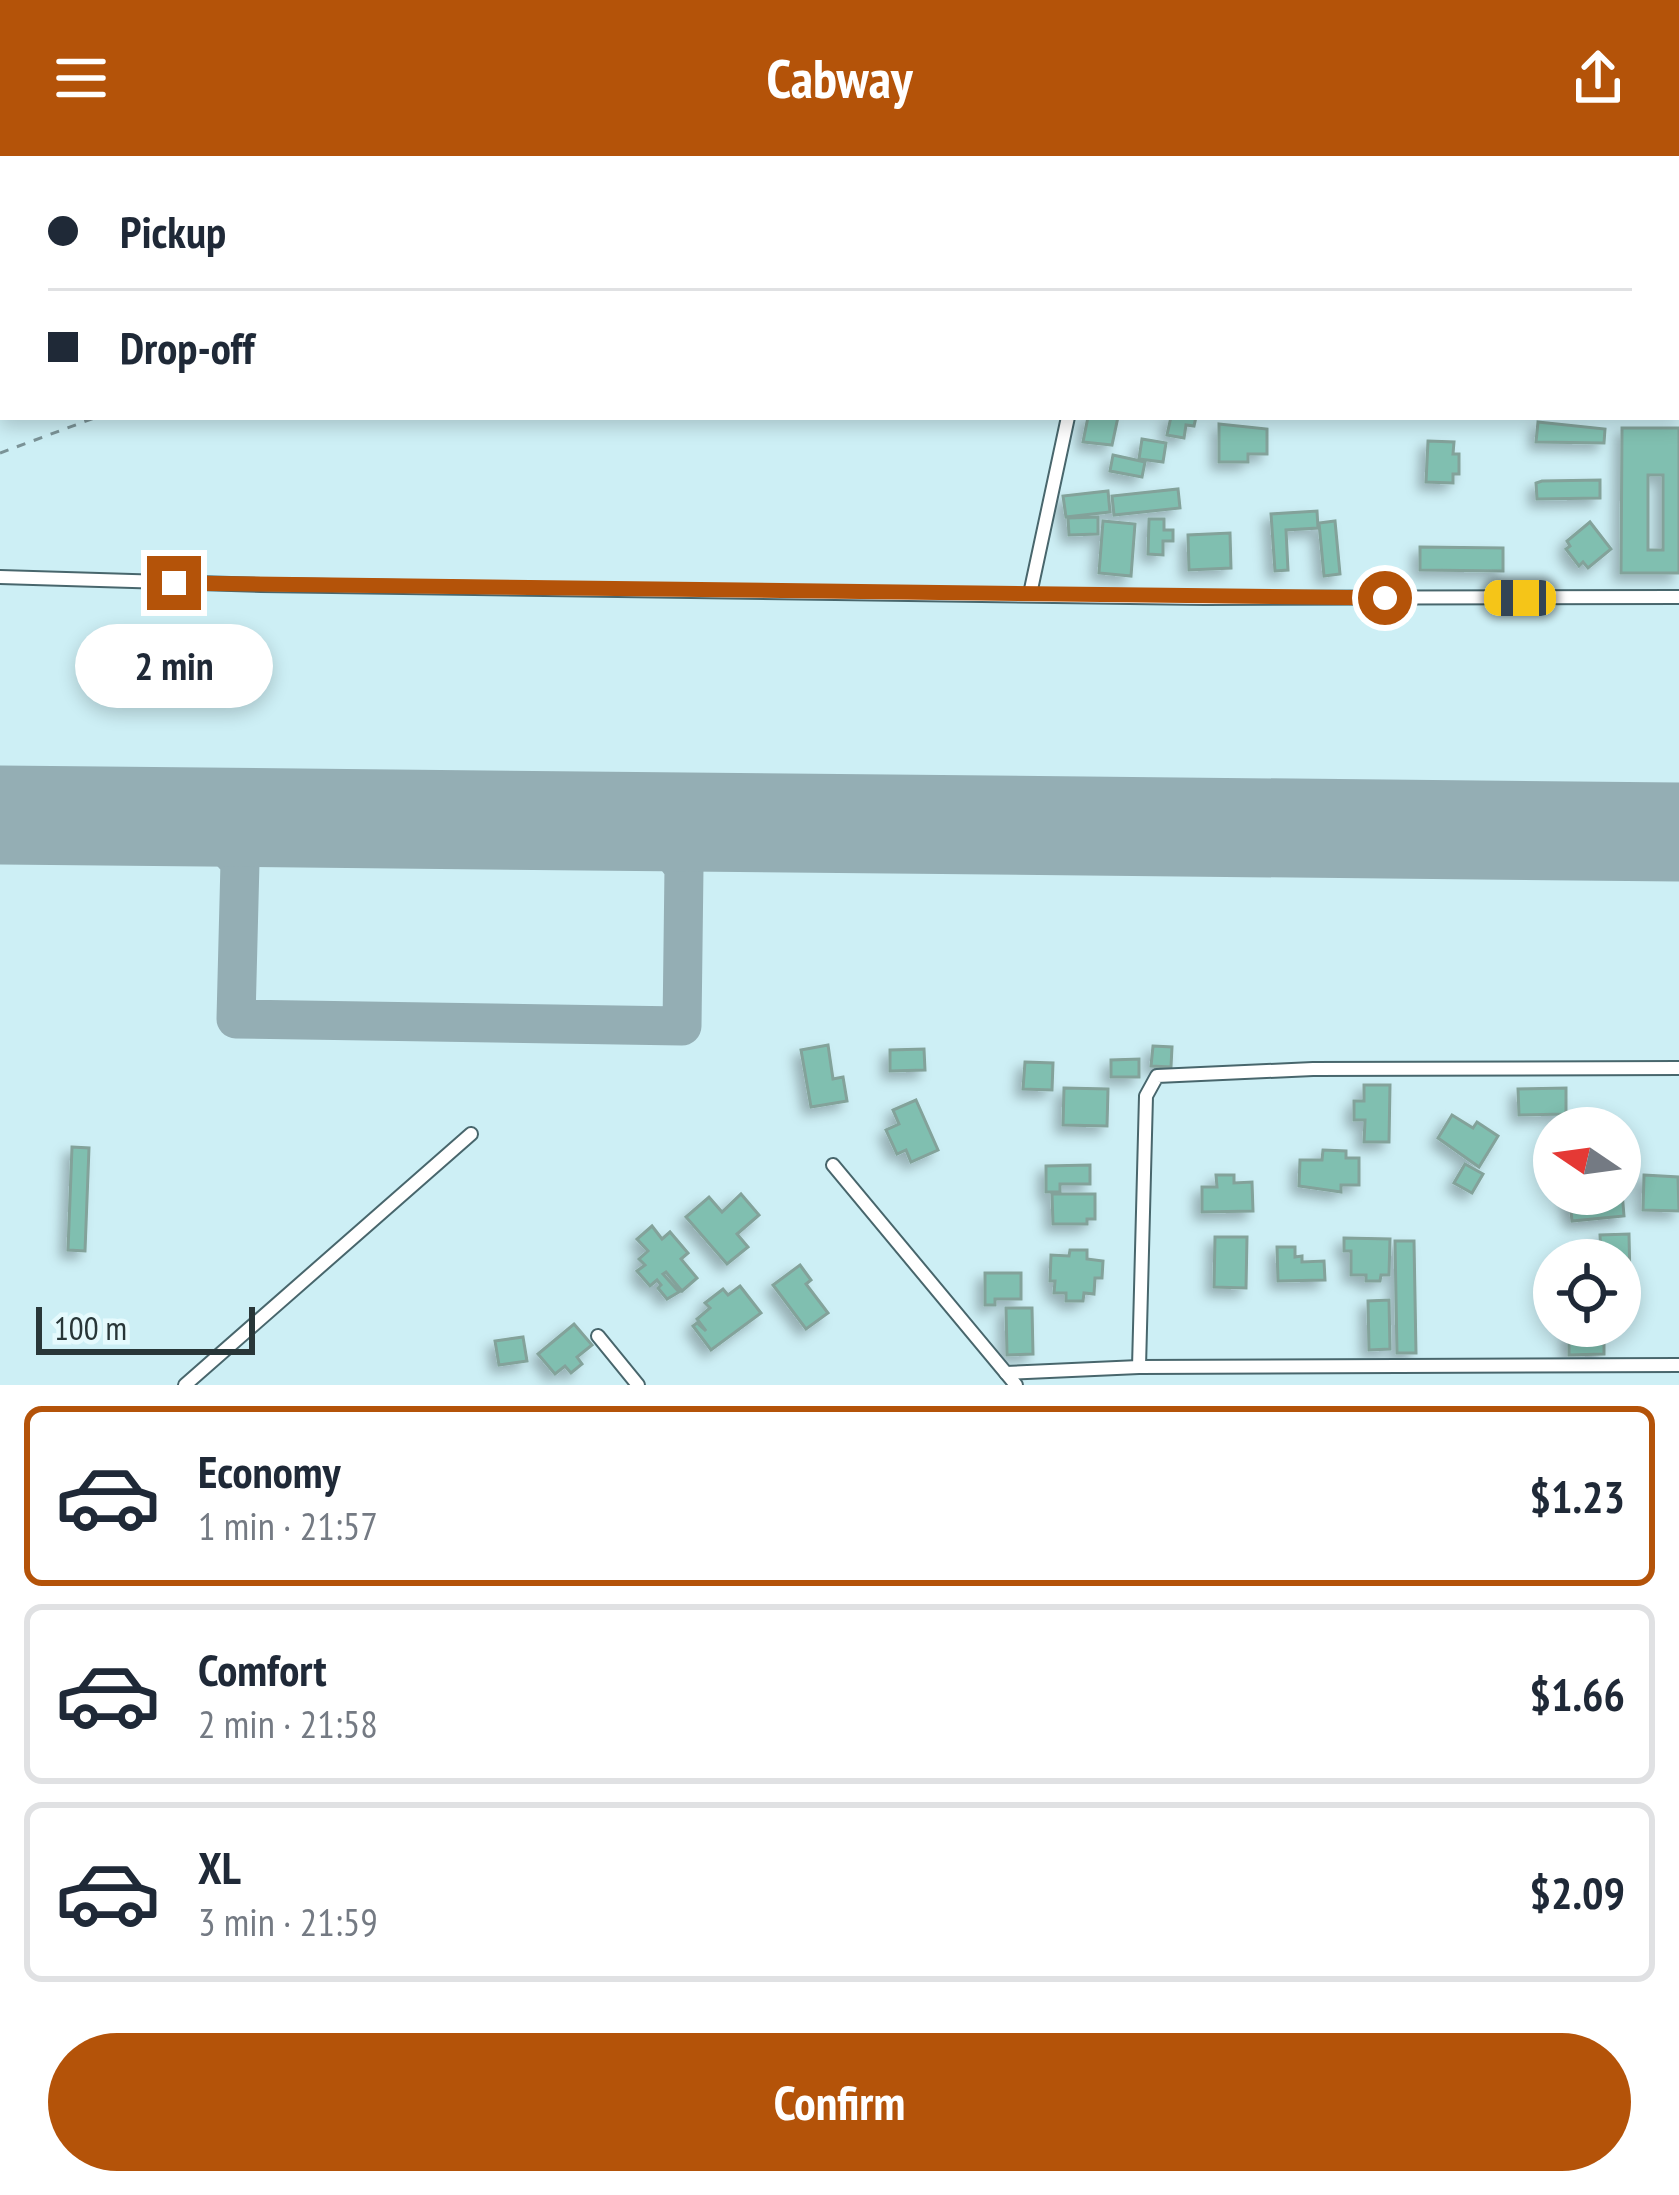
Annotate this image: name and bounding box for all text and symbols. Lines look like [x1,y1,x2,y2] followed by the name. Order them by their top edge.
[766,43,913,113] text: Cabway
[48,45,114,111] icon: menu
[1565,45,1631,111] icon: share
[120,202,226,260] text: Pickup
[120,318,254,376] text: Drop-off
[147,556,201,610] route end
[1358,571,1412,625] route start
[1484,580,1556,616] car
[75,625,273,709] callout: 2 min
[135,640,213,691] text: 2 min
[1533,1107,1641,1215] north arrow
[1533,1107,1641,1347] map controls
[1533,1239,1641,1347] button: locate
[36,1301,255,1354] scale bar
[54,1306,127,1349] text: 100 m
[54,1442,162,1550] icon: car
[198,1442,341,1500] text: Economy
[1529,1467,1625,1525] text: $1.23
[198,1500,378,1551] text: 1 min · 21:57
[54,1640,162,1748] icon: car
[198,1640,327,1698] text: Comfort
[1529,1665,1625,1723] text: $1.66
[198,1698,378,1749] text: 2 min · 21:58
[54,1838,162,1946] icon: car
[198,1838,241,1896] text: XL
[1529,1863,1625,1921] text: $2.09
[198,1896,378,1947] text: 3 min · 21:59
[48,2033,1631,2171] button: Confirm

